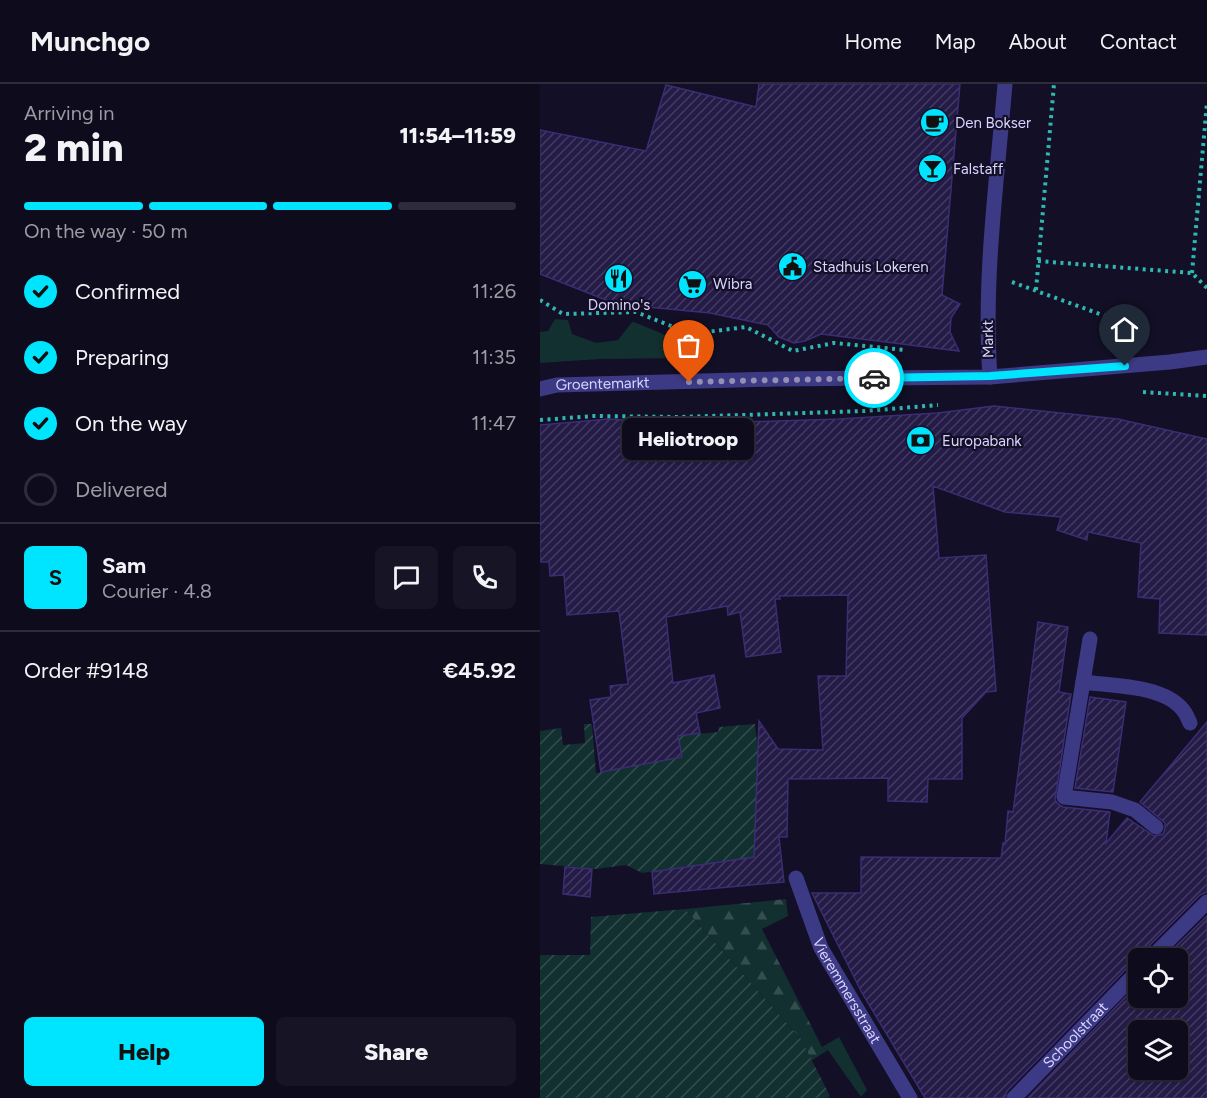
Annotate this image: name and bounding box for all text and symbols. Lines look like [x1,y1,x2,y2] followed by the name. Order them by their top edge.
[30,24,150,58] text: Munchgo
[845,29,902,54] text: Home
[935,29,976,54] text: Map
[1009,29,1067,54] text: About
[1100,29,1177,54] text: Contact
[24,101,114,125] text: Arriving in
[918,107,950,139] cafe icon: Den Bokser
[955,114,1031,132] place label: Den Bokser
[400,122,516,149] text: 11:54–11:59
[24,124,124,171] text: 2 min
[916,153,948,185] bar icon: Falstaff
[953,160,1004,178] place label: Falstaff
[24,219,187,243] text: On the way · 50 m
[776,251,808,283] public building icon: Stadhuis Lokeren
[813,258,929,276] place label: Stadhuis Lokeren
[603,262,635,294] restaurant icon: Domino's
[676,268,708,300] supermarket icon: Wibra
[24,275,57,308] icon: check
[713,275,752,293] place label: Wibra
[75,278,180,305] text: Confirmed
[472,279,516,303] text: 11:26
[588,296,650,314] place label: Domino's
[1099,304,1150,366] pin
[1108,313,1141,346] icon: home
[979,319,997,358] street label: Markt
[663,320,714,382] pin
[672,329,705,362] icon: bag
[24,341,57,374] icon: check
[75,344,169,371] text: Preparing
[472,345,516,369] text: 11:35
[844,348,904,408] courier
[858,362,891,395] icon: car
[555,373,650,394] street label: Groentemarkt
[24,407,57,440] icon: check
[75,410,187,437] text: On the way
[471,411,516,435] text: 11:47
[623,418,755,460] callout: Heliotroop
[905,425,937,457] bank icon: Europabank
[638,427,738,451] text: Heliotroop
[942,432,1022,450] place label: Europabank
[75,476,168,503] text: Delivered
[375,546,438,609] button: chat
[453,546,516,609] button: phone
[102,552,146,579] text: Sam
[49,564,62,591] text: S
[102,579,212,603] text: Courier · 4.8
[24,657,149,684] text: Order #9148
[443,657,516,684] text: €45.92
[809,935,885,1047] street label: Vieremmersstraat
[1128,948,1188,1080] map controls
[1128,948,1188,1008] button: locate
[1039,998,1112,1072] street label: Schoolstraat
[24,1017,264,1086] button: Help
[276,1017,516,1086] button: Share
[1128,1020,1188,1080] button: layers

